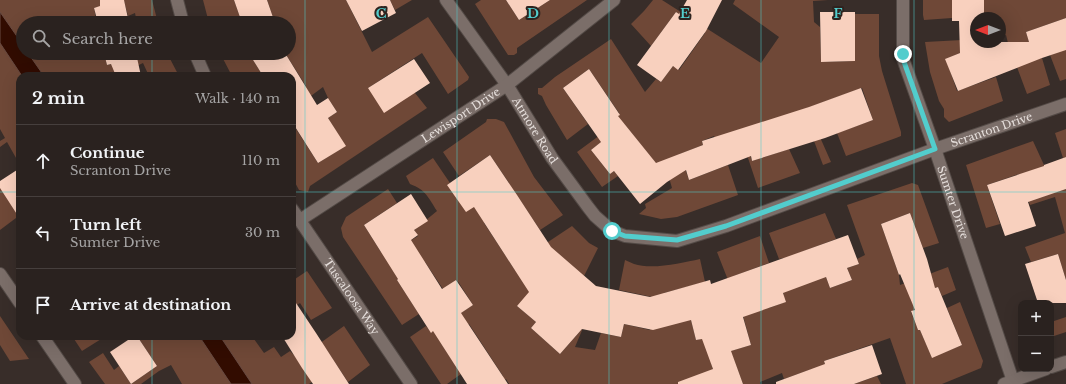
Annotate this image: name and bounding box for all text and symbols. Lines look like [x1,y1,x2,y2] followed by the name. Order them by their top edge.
[376,5,387,22] text: C
[527,5,539,22] text: D
[680,5,690,22] text: E
[834,5,843,22] text: F
[970,12,1006,48] north arrow
[16,16,296,60] search box
[30,27,52,49] icon: search
[62,29,153,48] text: Search here
[894,45,912,63] route end
[419,84,503,146] street label: Lewisport Drive
[32,88,85,109] text: 2 min
[195,90,280,107] text: Walk · 140 m
[509,94,561,167] street label: Atmore Road
[949,109,1034,150] street label: Scranton Drive
[70,143,145,162] text: Continue
[32,150,54,172] icon: ahead
[241,152,280,169] text: 110 m
[70,162,171,179] text: Scranton Drive
[934,164,972,241] street label: Sumter Drive
[70,215,141,234] text: Turn left
[32,222,54,244] icon: left
[603,222,621,240] route start
[245,224,280,241] text: 30 m
[70,234,160,251] text: Sumter Drive
[321,256,382,337] street label: Tuscaloosa Way
[32,294,54,316] icon: arrive
[70,295,231,314] text: Arrive at destination
[1018,300,1054,372] map controls
[1018,300,1054,336] button: +
[1018,336,1054,372] button: −

